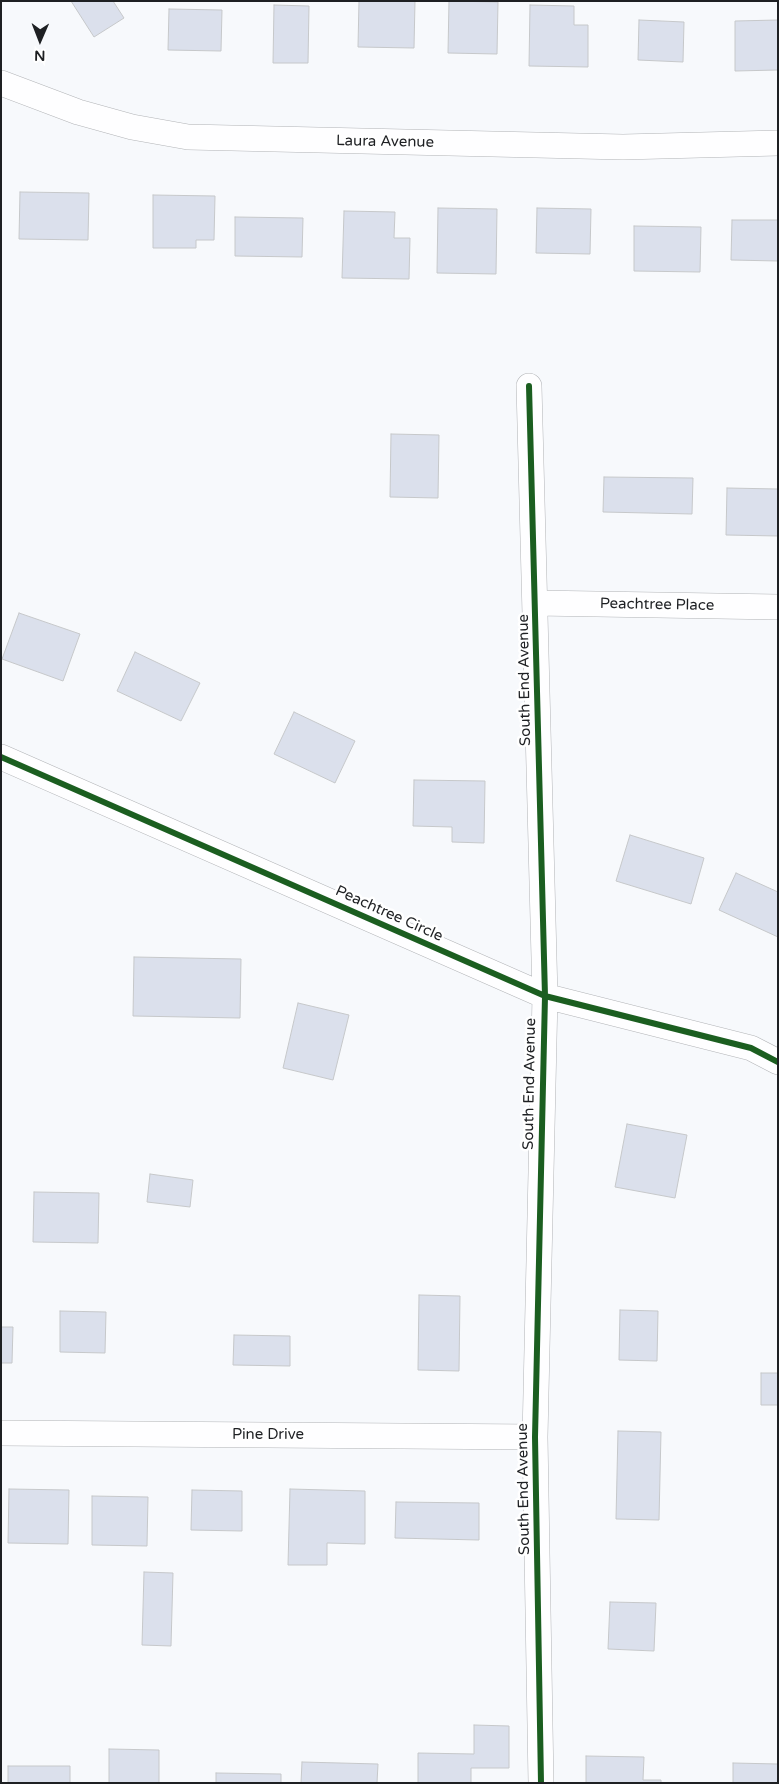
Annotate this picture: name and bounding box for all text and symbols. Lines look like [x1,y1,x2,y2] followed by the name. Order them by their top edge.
[15,15,65,65] north arrow
[34,47,46,64] text: N
[336,132,434,152] street label: Laura Avenue
[600,595,714,615] street label: Peachtree Place
[515,614,535,746] street label: South End Avenue
[332,882,446,946] street label: Peachtree Circle
[520,1018,540,1150] street label: South End Avenue
[514,1423,534,1555] street label: South End Avenue
[232,1426,304,1444] street label: Pine Drive

